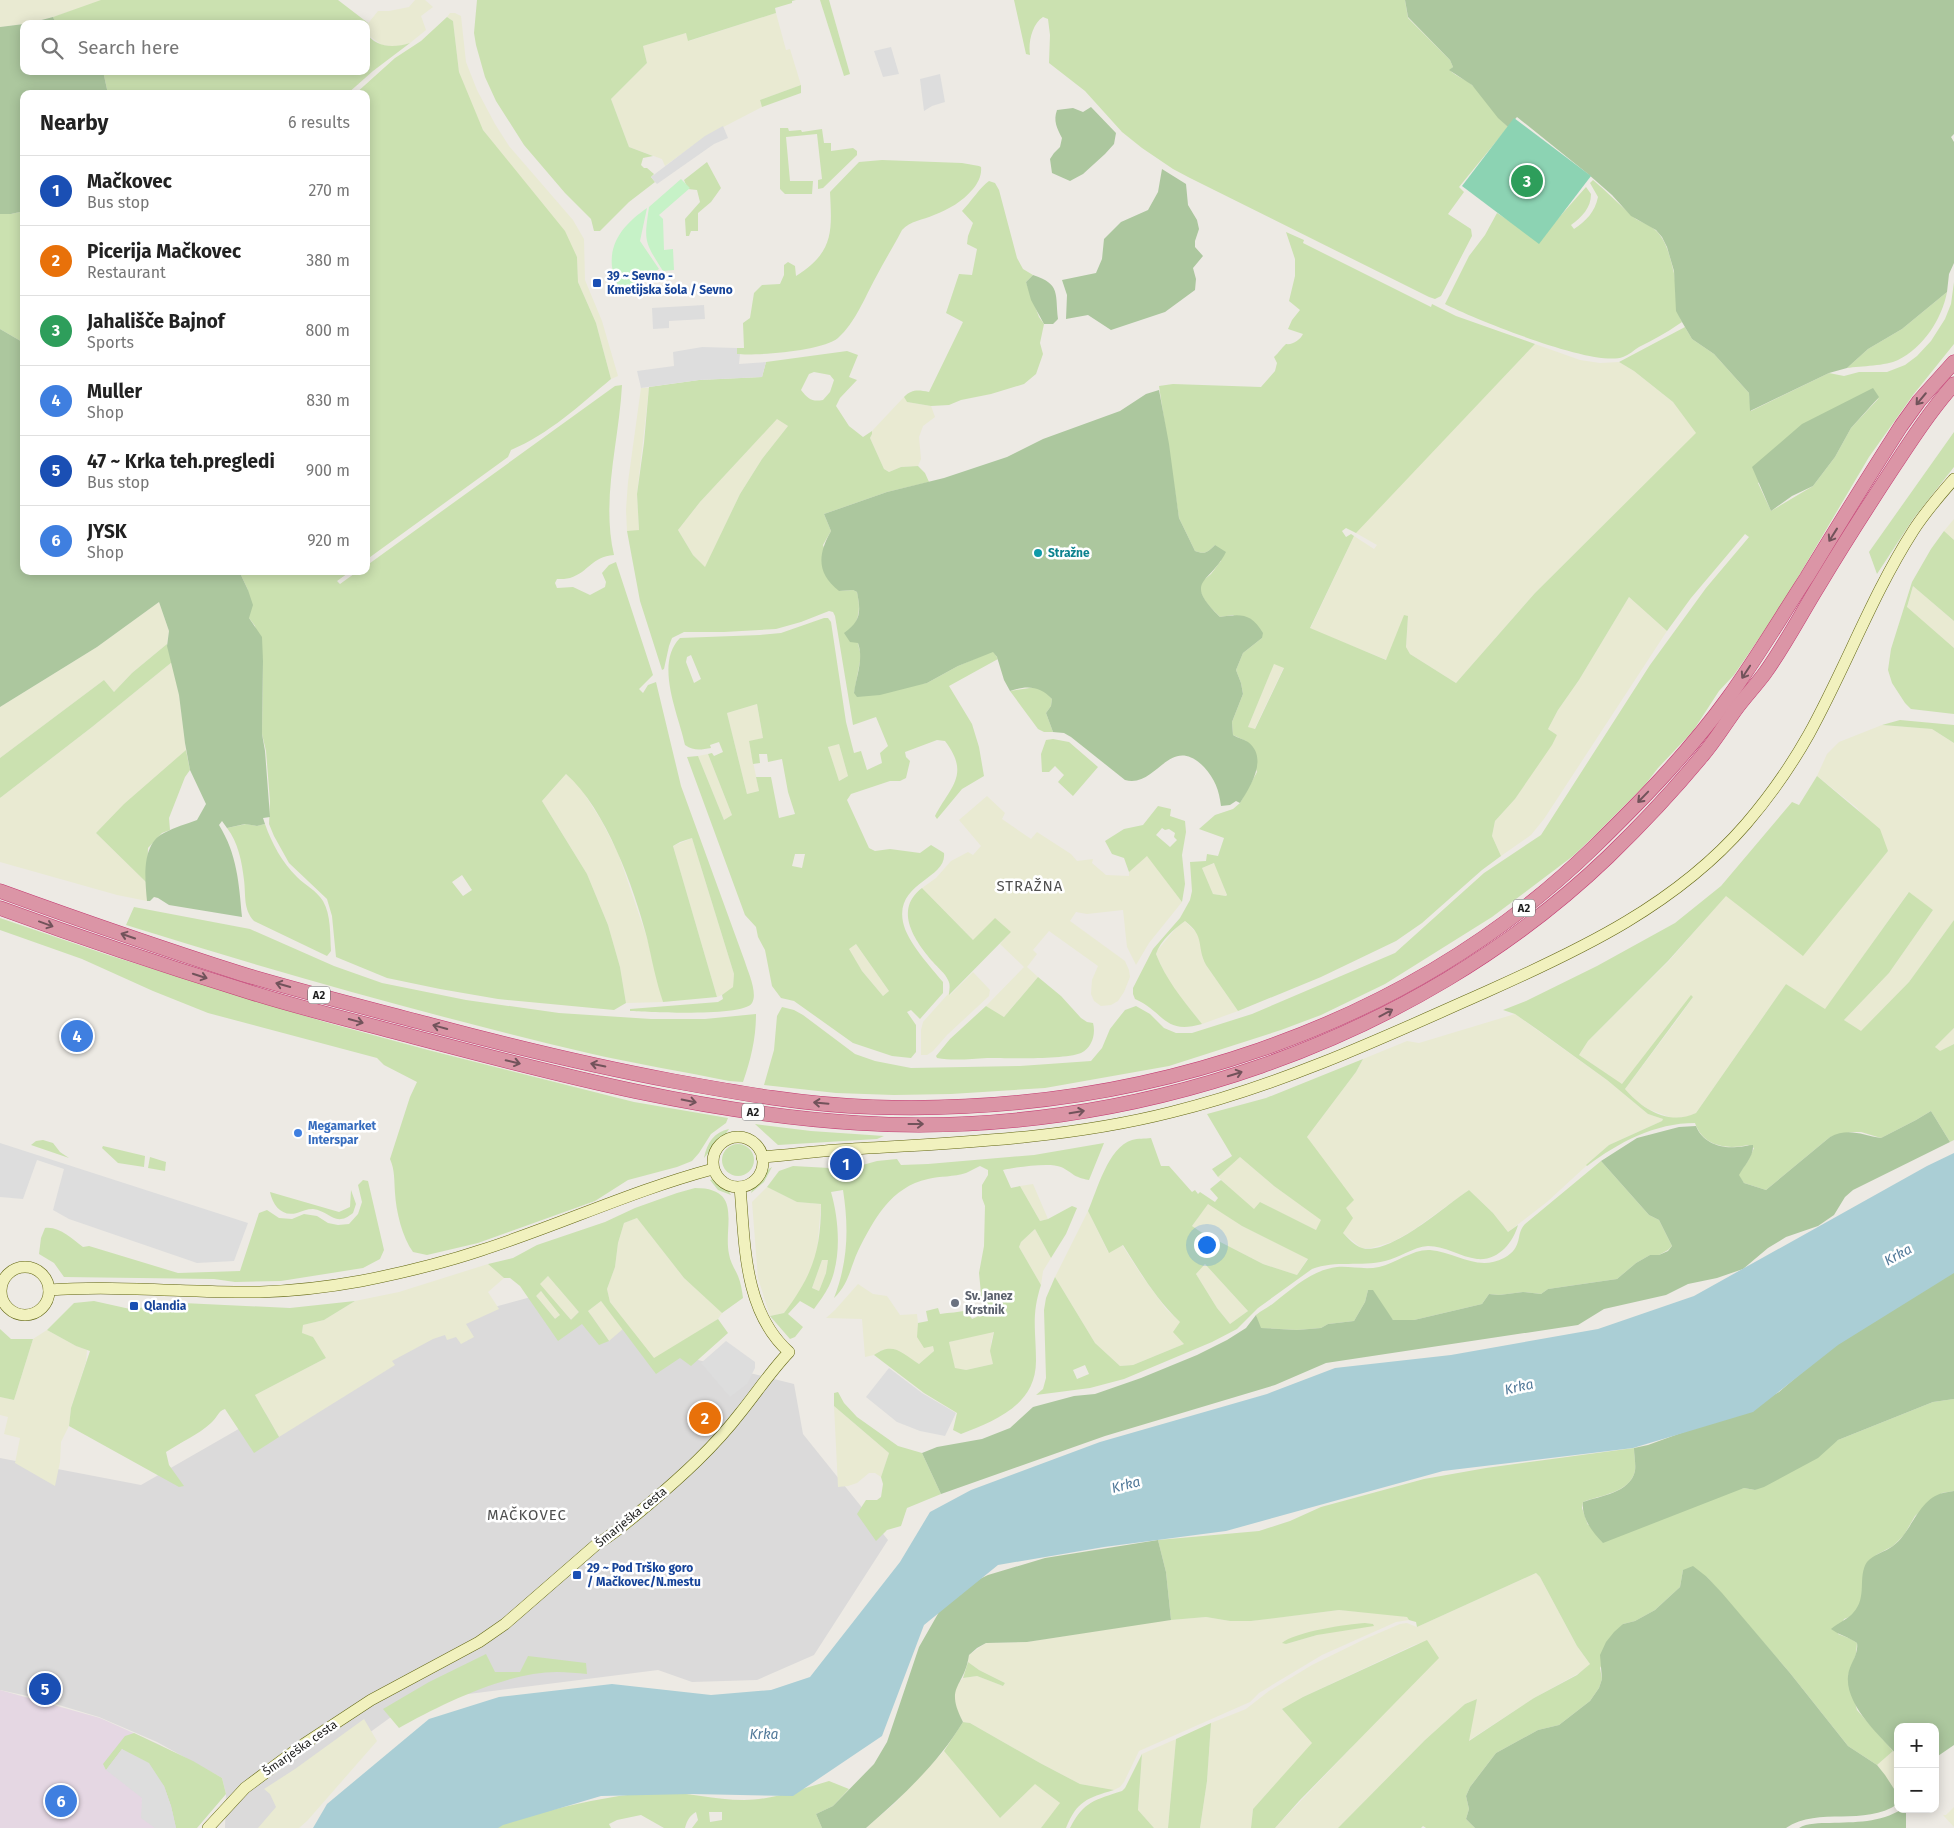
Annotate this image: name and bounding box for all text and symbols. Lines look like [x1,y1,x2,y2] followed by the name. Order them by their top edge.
[20,20,370,75] search box
[38,34,66,62] icon: search
[78,36,179,59] text: Search here
[40,110,108,136] text: Nearby
[288,113,350,132] text: 6 results
[1511,162,1543,200] pin: 3
[87,170,172,193] text: Mačkovec
[52,181,60,200] text: 1
[308,181,350,200] text: 270 m
[87,193,150,212] text: Bus stop
[87,240,241,263] text: Picerija Mačkovec
[52,251,60,270] text: 2
[306,251,350,270] text: 380 m
[87,263,166,282] text: Restaurant
[606,269,733,297] place label: 39 ~ Sevno - Kmetijska šola / Sevno
[591,277,603,289] marker: 39 ~ Sevno - Kmetijska šola / Sevno
[87,310,225,333] text: Jahališče Bajnof
[52,321,60,340] text: 3
[305,321,350,340] text: 800 m
[87,333,134,352] text: Sports
[87,380,142,403] text: Muller
[51,391,61,410] text: 4
[306,391,350,410] text: 830 m
[1916,392,1927,405] one-way arrow
[87,403,124,422] text: Shop
[87,450,275,473] text: 47 ~ Krka teh.pregledi
[52,461,60,480] text: 5
[306,461,350,480] text: 900 m
[87,473,150,492] text: Bus stop
[87,520,127,543] text: JYSK
[1827,527,1837,541] one-way arrow
[51,531,61,550] text: 6
[307,531,350,550] text: 920 m
[87,543,124,562] text: Shop
[1048,546,1090,560] place label: Stražne
[1032,547,1044,559] marker: Stražne
[1740,664,1750,678] one-way arrow
[1636,791,1649,803] one-way arrow
[997,877,1063,895] district label: STRAŽNA
[1513,900,1535,916] road number: A2
[38,920,53,929] one-way arrow
[121,931,136,940] one-way arrow
[192,972,207,981] one-way arrow
[275,980,291,989] one-way arrow
[308,986,330,1004] road number: A2
[1378,1008,1393,1017] one-way arrow
[61,1017,93,1055] pin: 4
[347,1017,363,1026] one-way arrow
[432,1022,448,1032] one-way arrow
[505,1058,521,1068] one-way arrow
[590,1060,606,1070] one-way arrow
[1227,1068,1243,1078] one-way arrow
[681,1096,697,1106] one-way arrow
[813,1098,829,1108] one-way arrow
[742,1104,764,1120] road number: A2
[1069,1106,1085,1116] one-way arrow
[308,1119,377,1147] place label: Megamarket Interspar
[907,1119,923,1129] one-way arrow
[292,1127,304,1139] marker: Megamarket Interspar
[830,1145,862,1183] pin: 1
[1194,1232,1220,1258] your location
[1881,1240,1915,1269] water label: Krka
[965,1289,1013,1317] place label: Sv. Janez Krstnik
[949,1297,961,1309] marker: Sv. Janez Krstnik
[144,1299,187,1313] place label: Qlandia
[128,1300,140,1312] marker: Qlandia
[1503,1375,1535,1399] water label: Krka
[689,1399,721,1437] pin: 2
[1110,1473,1142,1497] water label: Krka
[592,1483,669,1550] street label: Šmarješka cesta
[487,1506,567,1524] district label: MAČKOVEC
[587,1561,701,1589] place label: 29 ~ Pod Trško goro / Mačkovec/N.mestu
[571,1569,583,1581] marker: 29 ~ Pod Trško goro / Mačkovec/N.mestu
[29,1670,61,1708] pin: 5
[260,1716,340,1779] street label: Šmarješka cesta
[1894,1723,1939,1813] map controls
[1894,1723,1939,1768] button: +
[749,1726,779,1743] water label: Krka
[1894,1768,1939,1813] button: −
[45,1782,77,1820] pin: 6

